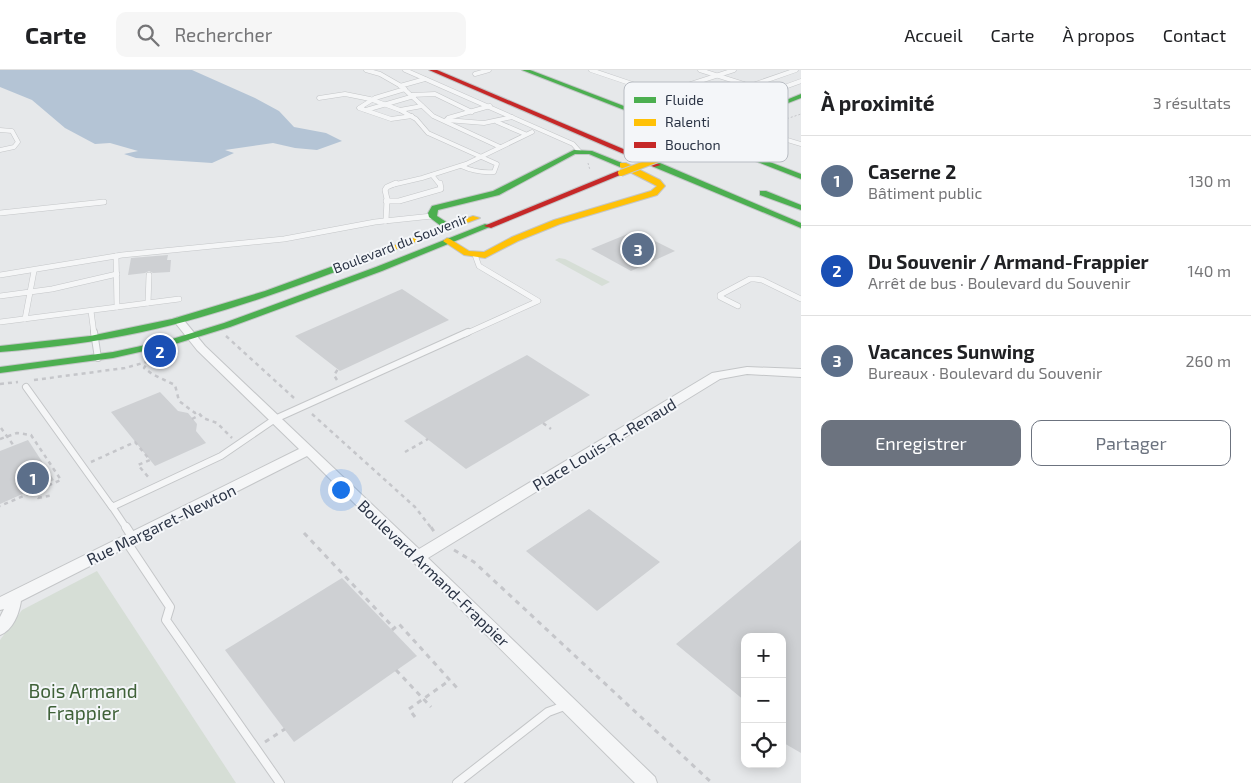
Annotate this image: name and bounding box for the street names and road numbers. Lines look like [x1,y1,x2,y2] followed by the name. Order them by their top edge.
[330,209,470,277] street label: Boulevard du Souvenir
[529,394,679,494] street label: Place Louis-R.-Renaud
[83,480,239,568] street label: Rue Margaret-Newton
[354,496,514,651] street label: Boulevard Armand-Frappier

